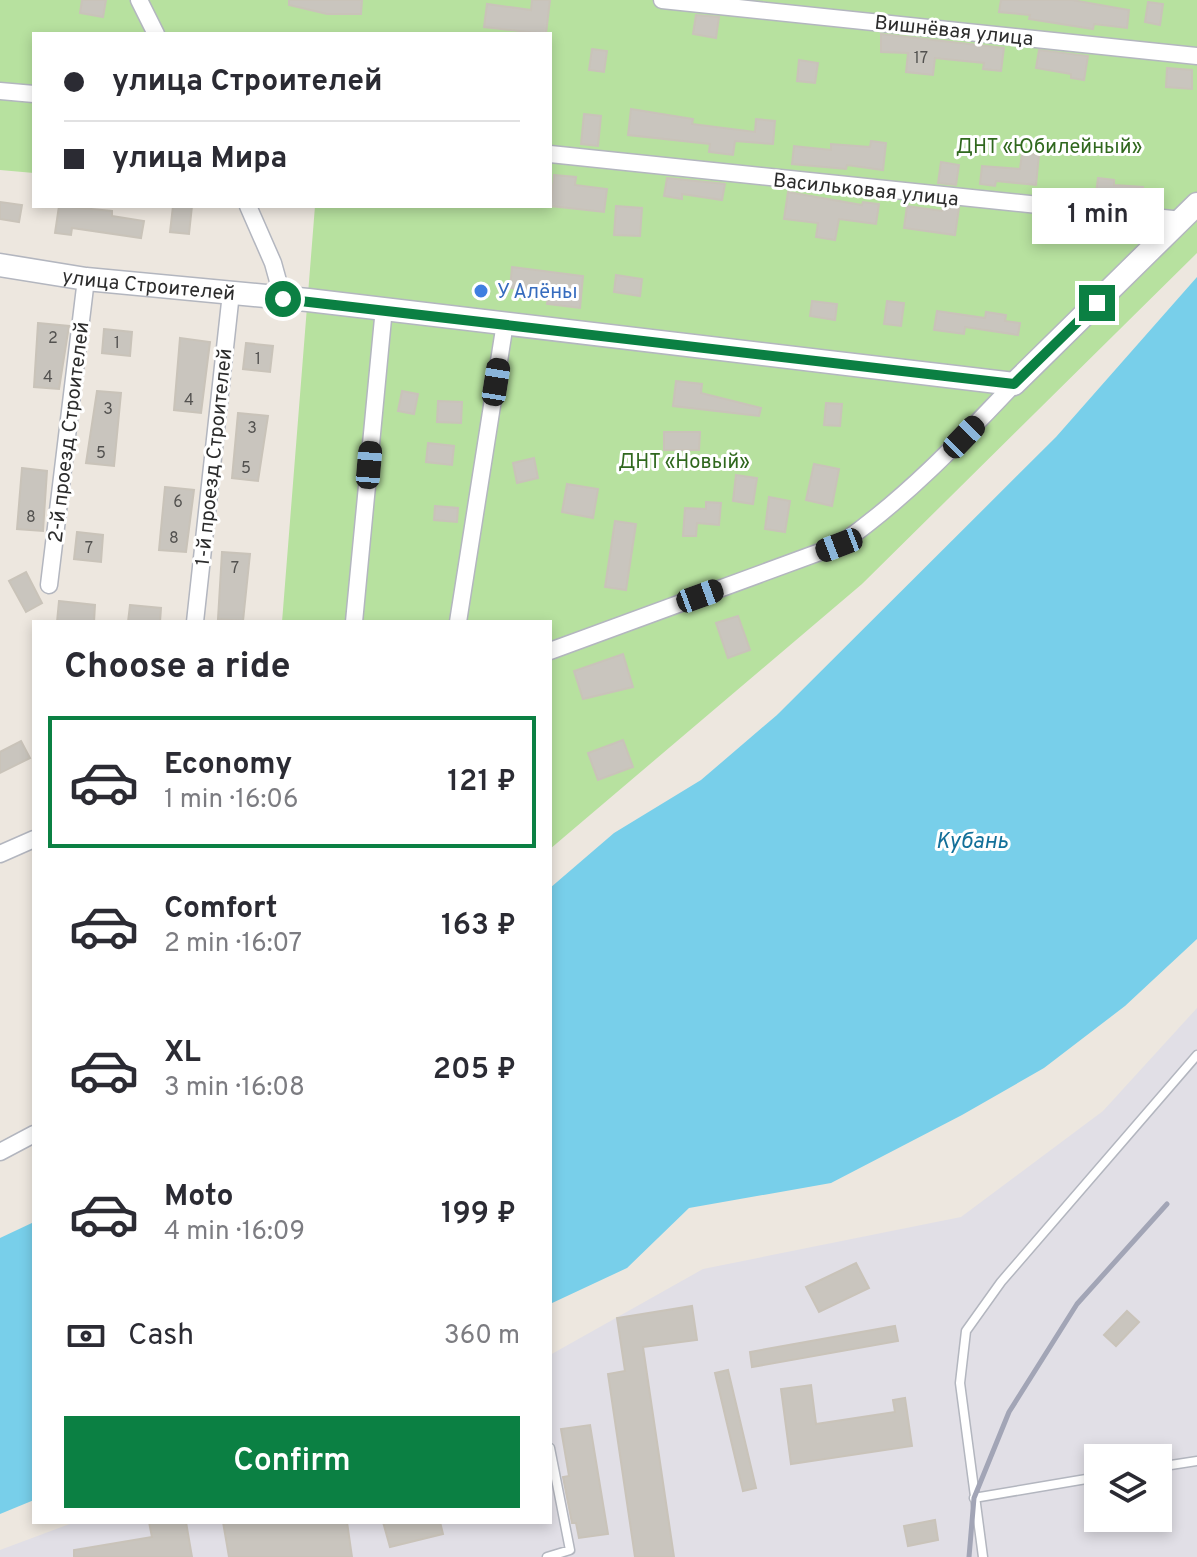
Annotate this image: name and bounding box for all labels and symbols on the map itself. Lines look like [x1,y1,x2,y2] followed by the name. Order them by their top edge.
[873,11,1034,53] street label: Вишнёвая улица
[914,49,928,69] house number: 17
[956,135,1142,161] park label: ДНТ «Юбилейный»
[772,168,960,214] street label: Васильковая улица
[1031,187,1163,243] callout: 1 min
[60,264,236,308] street label: улица Строителей
[497,280,578,306] place label: У Алёны
[265,281,301,317] route start
[472,282,490,300] marker: У Алёны
[1079,285,1115,321] route end
[44,320,96,544] street label: 2-й проезд Строителей
[48,329,58,349] house number: 2
[114,334,120,354] house number: 1
[191,347,239,567] street label: 1-й проезд Строителей
[255,350,261,370] house number: 1
[480,356,512,408] car
[43,368,53,388] house number: 4
[184,391,194,411] house number: 4
[103,400,113,420] house number: 3
[939,411,989,463] car
[247,419,257,439] house number: 3
[355,440,383,490] car
[96,444,106,464] house number: 5
[618,450,750,476] park label: ДНТ «Новый»
[241,459,251,479] house number: 5
[173,493,183,513] house number: 6
[26,508,36,528] house number: 8
[812,525,866,565] car
[169,529,179,549] house number: 8
[85,539,93,559] house number: 7
[231,559,239,579] house number: 7
[673,577,727,615] car
[936,829,1008,856] water label: Кубань

